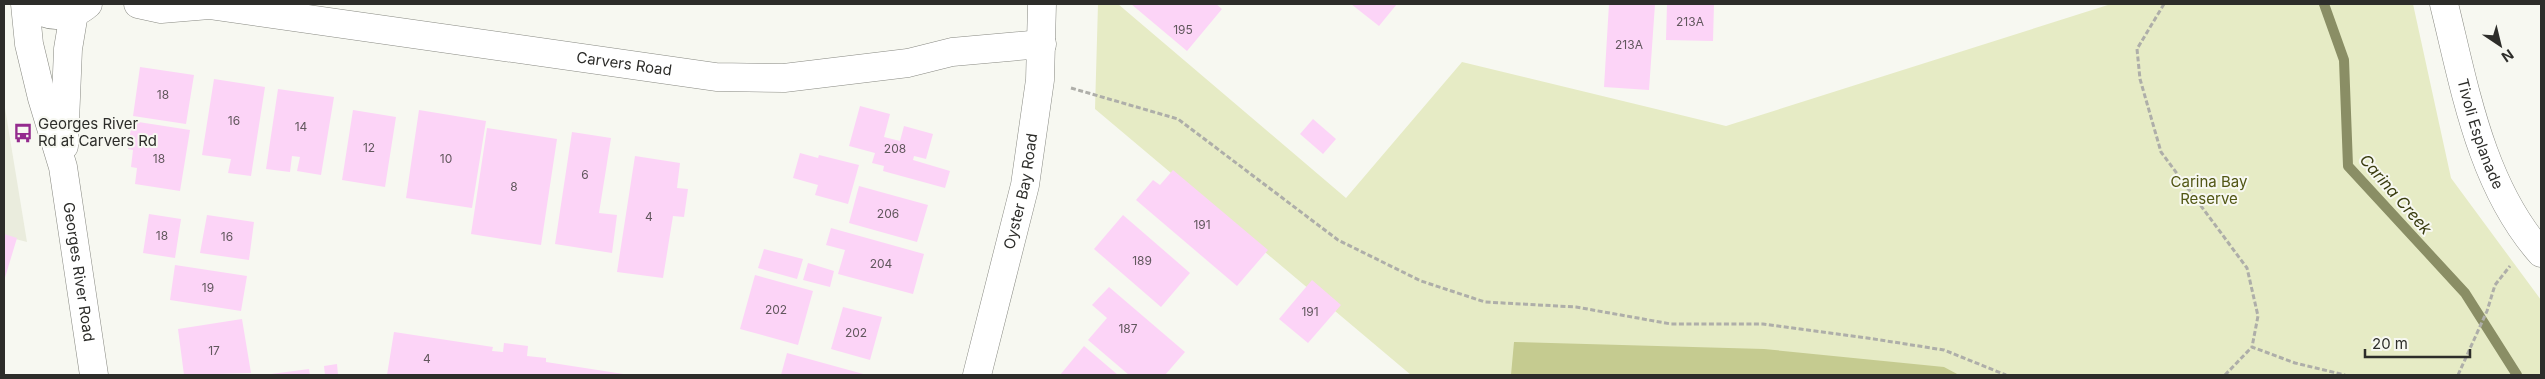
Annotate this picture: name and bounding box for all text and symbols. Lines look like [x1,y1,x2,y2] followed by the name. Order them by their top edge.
[1676,14,1704,29] house number: 213A
[2475,20,2525,70] north arrow
[1173,22,1193,37] house number: 195
[1615,37,1643,52] house number: 213A
[2498,46,2517,66] text: N
[575,47,673,80] street label: Carvers Road
[2453,77,2508,192] street label: Tivoli Esplanade
[157,87,169,102] house number: 18
[228,113,240,128] house number: 16
[38,114,157,150] place label: Georges River Rd at Carvers Rd
[295,119,308,134] house number: 14
[12,122,34,144] bus stop icon: Georges River Rd at Carvers Rd
[999,132,1041,251] street label: Oyster Bay Road
[363,140,375,155] house number: 12
[884,141,906,156] house number: 208
[2356,150,2437,238] water label: Carina Creek
[153,151,165,166] house number: 18
[440,151,452,166] house number: 10
[581,167,589,182] house number: 6
[2171,172,2248,208] park label: Carina Bay Reserve
[510,179,518,194] house number: 8
[59,201,99,343] street label: Georges River Road
[877,206,899,221] house number: 206
[645,209,653,224] house number: 4
[1193,217,1211,232] house number: 191
[156,228,168,243] house number: 18
[221,229,233,244] house number: 16
[1132,253,1152,268] house number: 189
[870,256,893,271] house number: 204
[202,280,214,295] house number: 19
[765,302,787,317] house number: 202
[1301,304,1319,319] house number: 191
[1118,321,1138,336] house number: 187
[845,325,867,340] house number: 202
[2365,326,2470,358] scale bar
[2372,334,2408,353] text: 20 m
[208,343,220,358] house number: 17
[423,351,431,366] house number: 4

